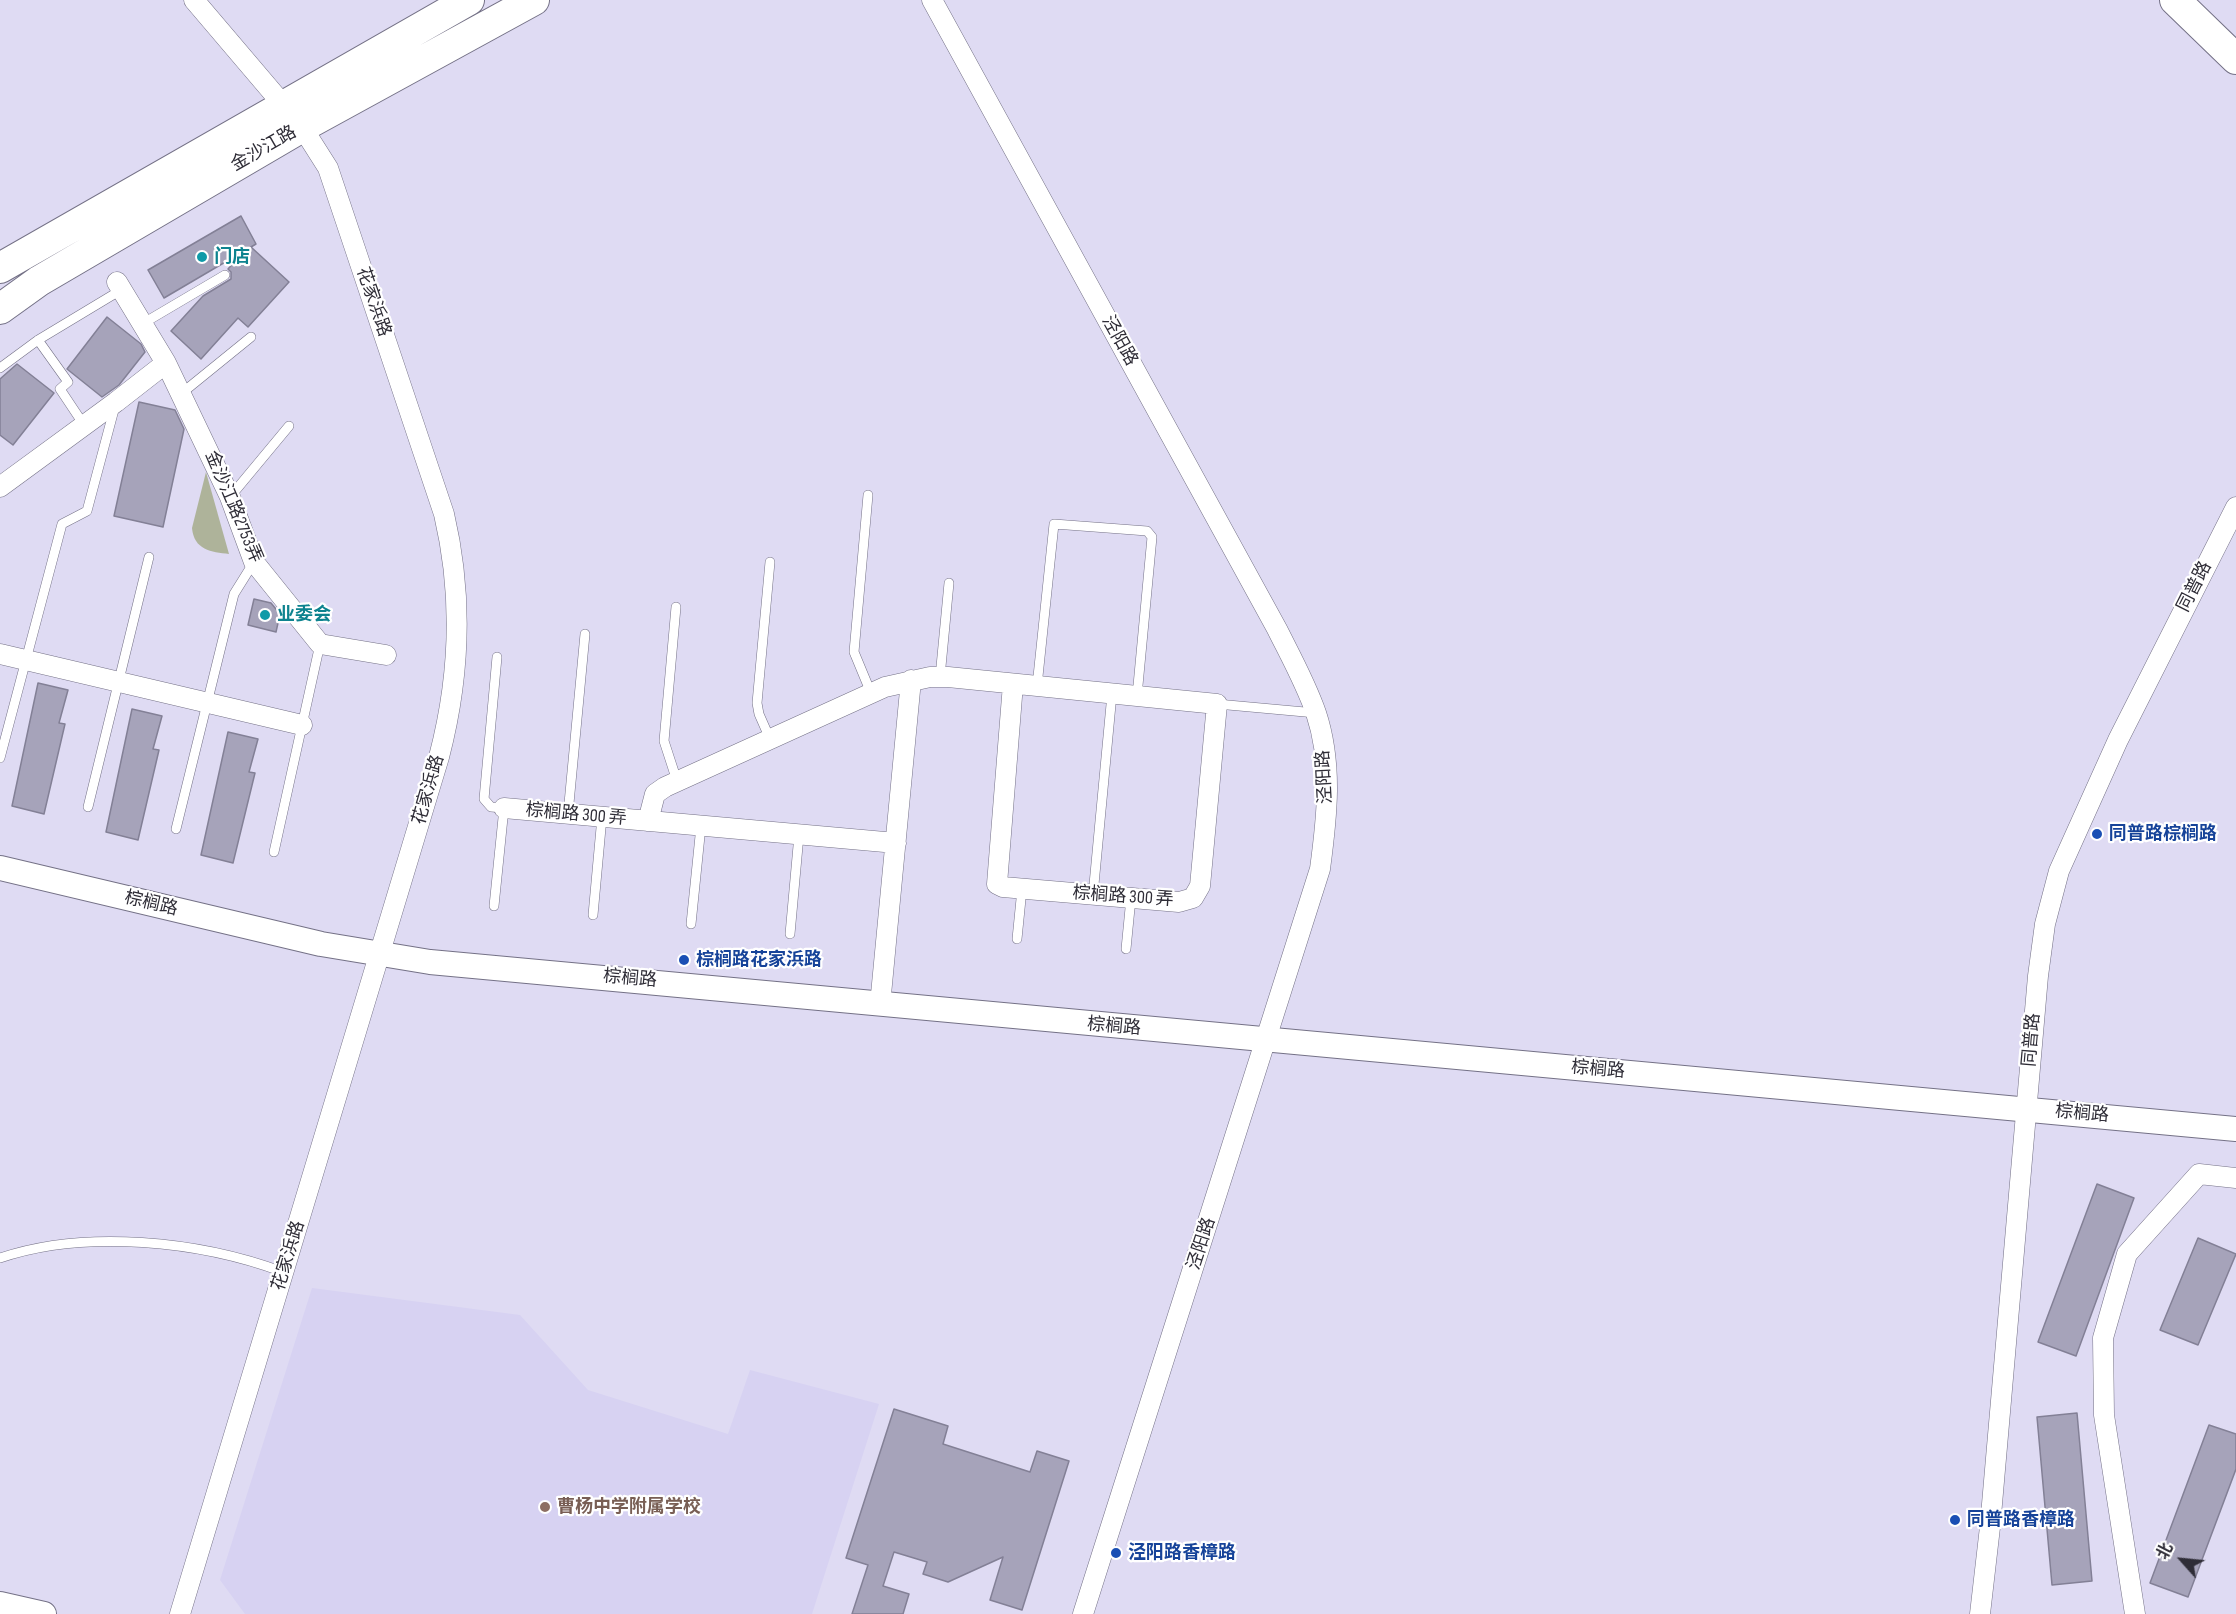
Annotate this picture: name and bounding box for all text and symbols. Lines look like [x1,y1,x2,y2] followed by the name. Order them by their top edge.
[227,122,301,176] street label: 金沙江路
[214,246,250,268] place label: 门店
[195,250,209,264] marker: 门店
[351,264,395,340] street label: 花家浜路
[1096,312,1142,370] street label: 泾阳路
[200,448,266,566] street label: 金沙江路2753弄
[2173,558,2217,616] street label: 同普路
[277,604,331,626] place label: 业委会
[258,608,272,622] marker: 业委会
[1313,749,1337,805] street label: 泾阳路
[409,752,449,828] street label: 花家浜路
[525,800,627,830] street label: 棕榈路 300 弄
[2109,823,2217,845] place label: 同普路棕榈路
[2090,827,2104,841] marker: 同普路棕榈路
[1072,883,1174,911] street label: 棕榈路 300 弄
[122,887,180,921] street label: 棕榈路
[696,949,822,971] place label: 棕榈路花家浜路
[677,953,691,967] marker: 棕榈路花家浜路
[602,966,658,992] street label: 棕榈路
[2019,1012,2045,1068] street label: 同普路
[1086,1014,1142,1040] street label: 棕榈路
[1570,1057,1626,1083] street label: 棕榈路
[2054,1101,2110,1127] street label: 棕榈路
[1183,1215,1221,1273] street label: 泾阳路
[268,1218,310,1294] street label: 花家浜路
[557,1496,701,1518] place label: 曹杨中学附属学校
[538,1500,552,1514] marker: 曹杨中学附属学校
[1967,1509,2075,1531] place label: 同普路香樟路
[1948,1513,1962,1527] marker: 同普路香樟路
[2152,1530,2212,1590] north arrow
[2153,1540,2178,1563] text: 北
[1128,1542,1236,1564] place label: 泾阳路香樟路
[1109,1546,1123,1560] marker: 泾阳路香樟路

